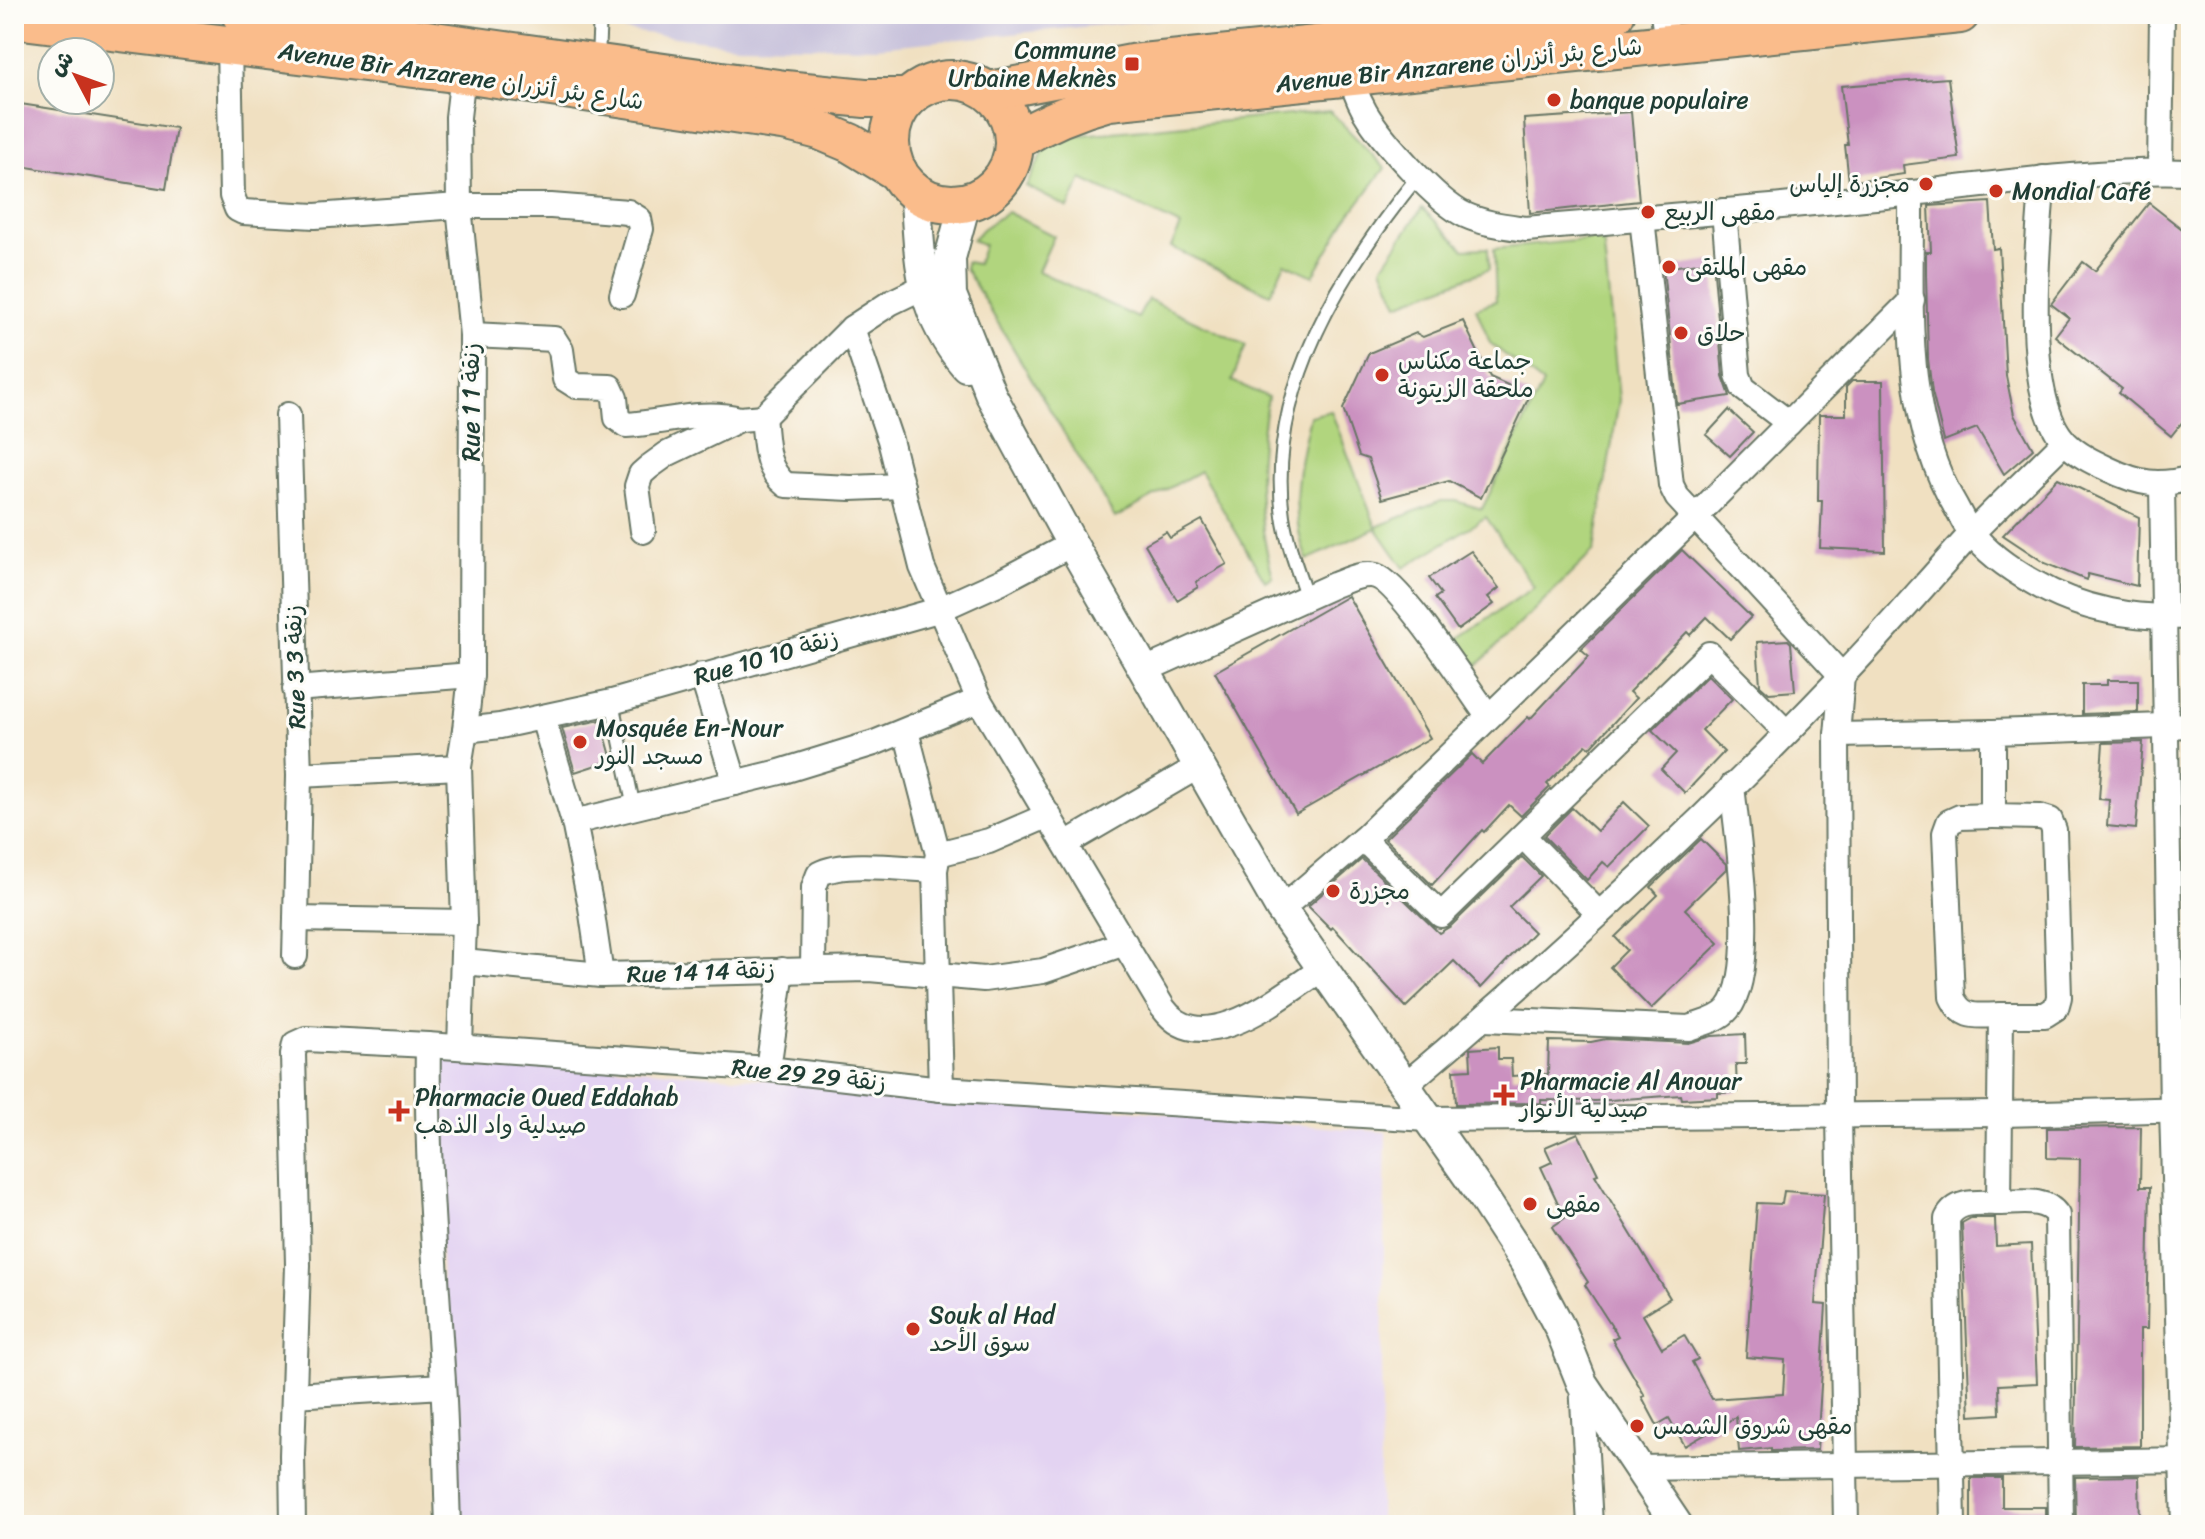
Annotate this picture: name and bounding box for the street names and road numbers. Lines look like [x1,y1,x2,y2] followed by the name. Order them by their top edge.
[1273,25,1644,105] street label: Avenue Bir Anzarene شارع بئر أنزران
[275,29,646,122] street label: Avenue Bir Anzarene شارع بئر أنزران
[450,343,492,461] street label: Rue 1 زنقة 1
[272,604,318,730] street label: Rue 3 زنقة 3
[689,616,843,698] street label: Rue 10 زنقة 10
[626,948,776,996] street label: Rue 14 زنقة 14
[730,1046,888,1104] street label: Rue 29 زنقة 29

